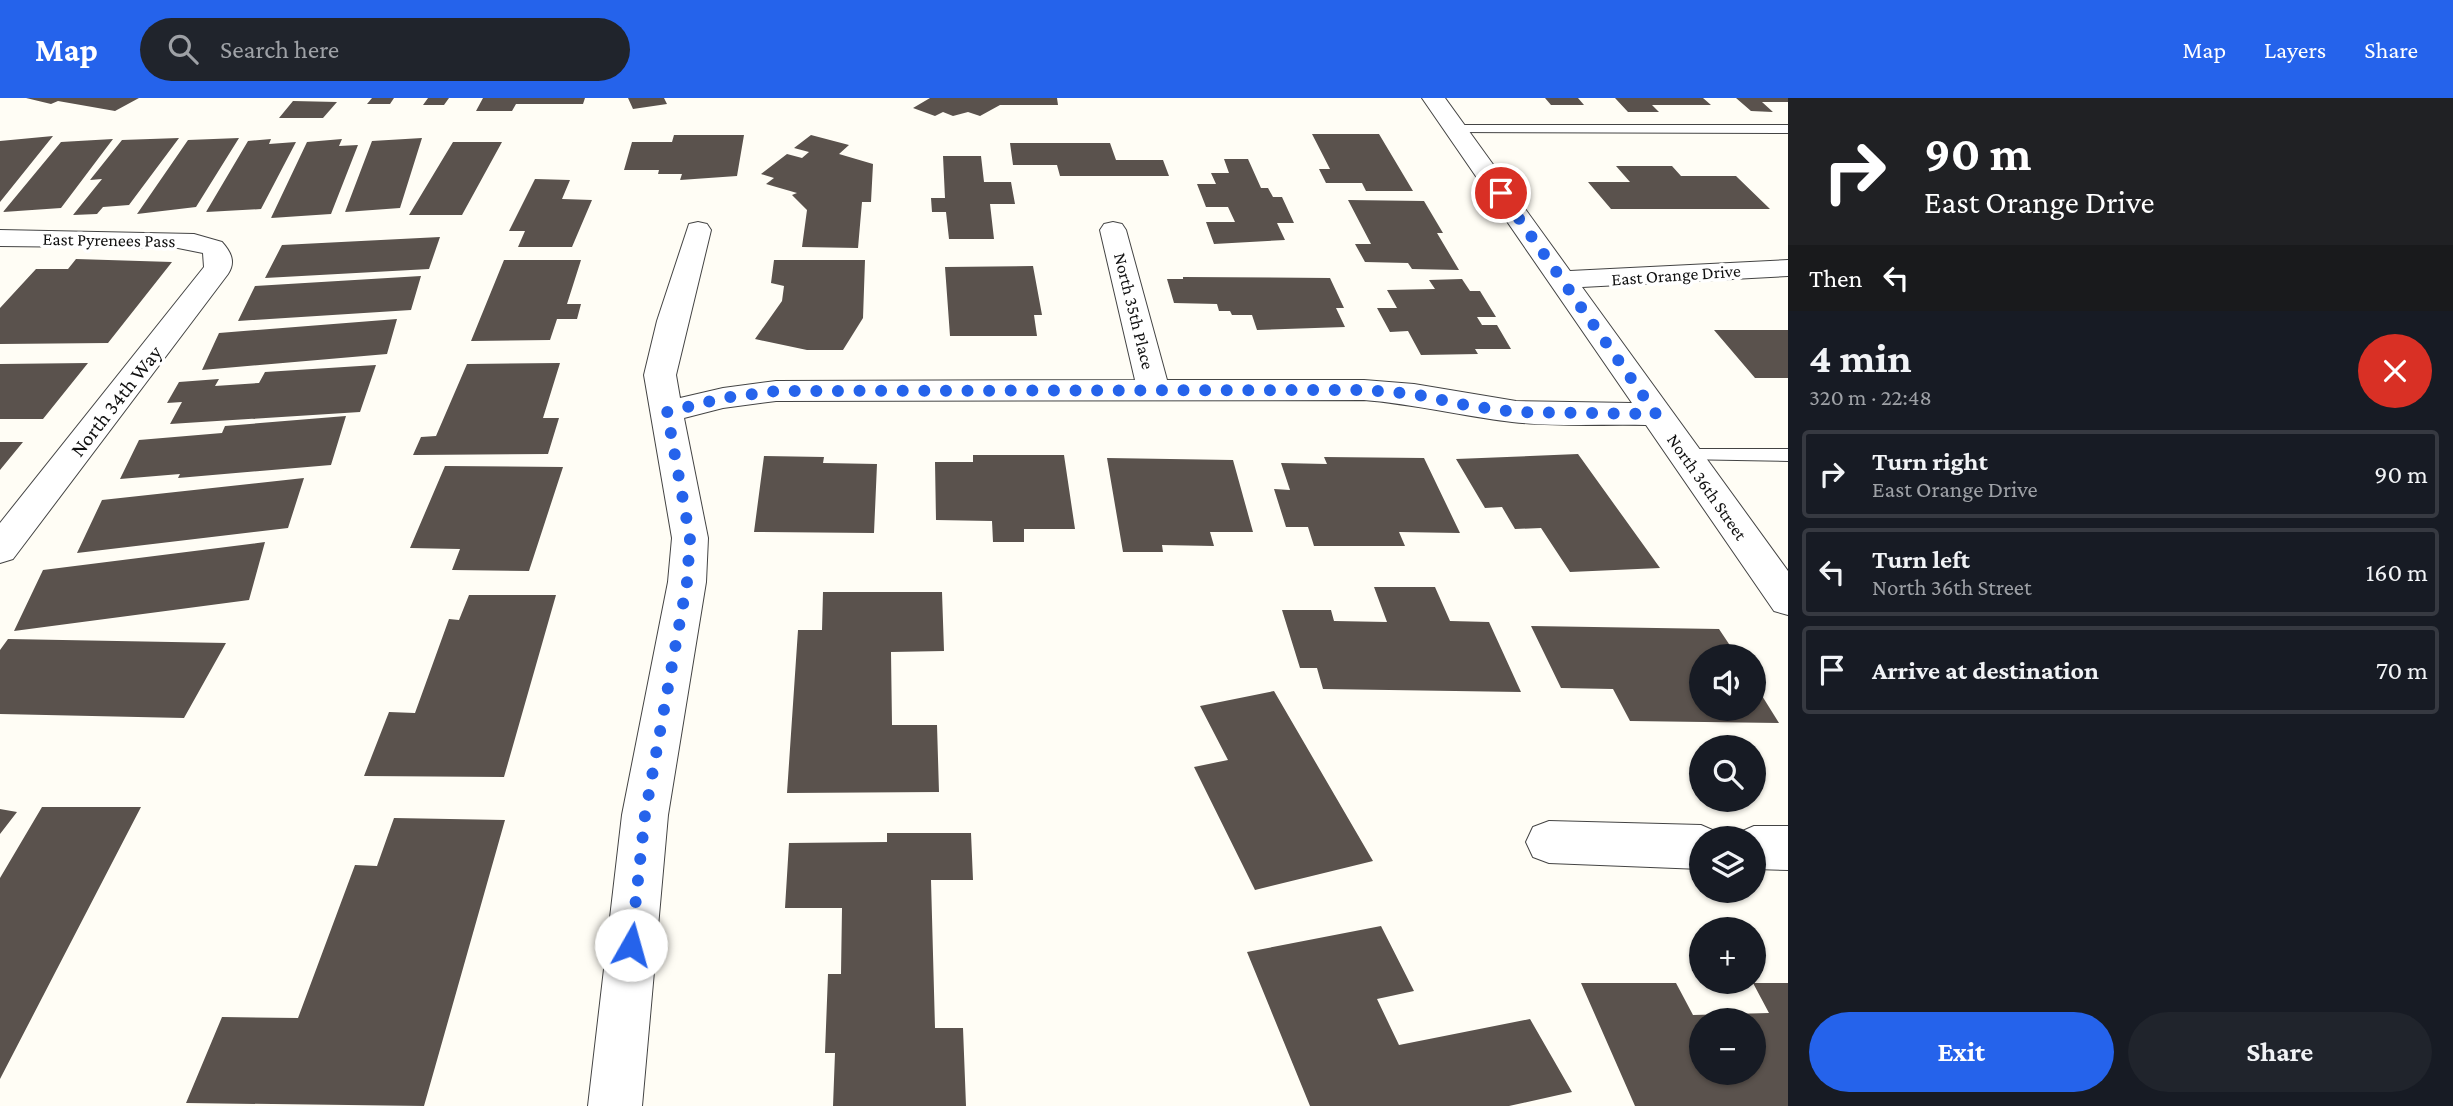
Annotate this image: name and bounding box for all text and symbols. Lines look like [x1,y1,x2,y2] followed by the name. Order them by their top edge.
[140,18,630,81] search box
[164,30,202,68] icon: search
[35,31,98,68] text: Map
[220,35,339,64] text: Search here
[2182,36,2226,63] text: Map
[2264,36,2326,63] text: Layers
[2364,36,2418,63] text: Share
[1809,126,1900,217] icon: right
[1924,126,2031,181] text: 90 m
[1471,163,1531,223] pin
[1482,174,1520,212] icon: arrive
[1924,184,2155,220] text: East Orange Drive
[42,229,176,251] street label: East Pyrenees Pass
[1110,251,1158,371] street label: North 35th Place
[1877,259,1915,297] icon: left
[1611,260,1741,289] street label: East Orange Drive
[1809,264,1863,293] text: Then
[1809,334,1912,381] text: 4 min
[2358,334,2432,408] button: close
[65,340,167,461] street label: North 34th Way
[1809,384,1932,410] text: 320 m · 22:48
[1663,430,1752,545] street label: North 36th Street
[1872,447,1988,476] text: Turn right
[1813,455,1851,493] icon: right
[2374,460,2428,489] text: 90 m
[1872,476,2038,502] text: East Orange Drive
[1872,545,1970,574] text: Turn left
[1813,553,1851,591] icon: left
[2366,558,2428,587] text: 160 m
[1872,574,2032,600] text: North 36th Street
[1689,644,1766,1085] map controls
[1689,644,1766,721] button: sound
[1813,651,1851,689] icon: arrive
[1872,656,2099,685] text: Arrive at destination
[2376,656,2428,685] text: 70 m
[1689,735,1766,812] button: search
[1689,826,1766,903] button: layers
[594,908,668,982] position arrow
[1689,917,1766,994] button: +
[1689,1008,1766,1085] button: −
[1809,1012,2114,1092] button: Exit
[2128,1012,2432,1092] button: Share

